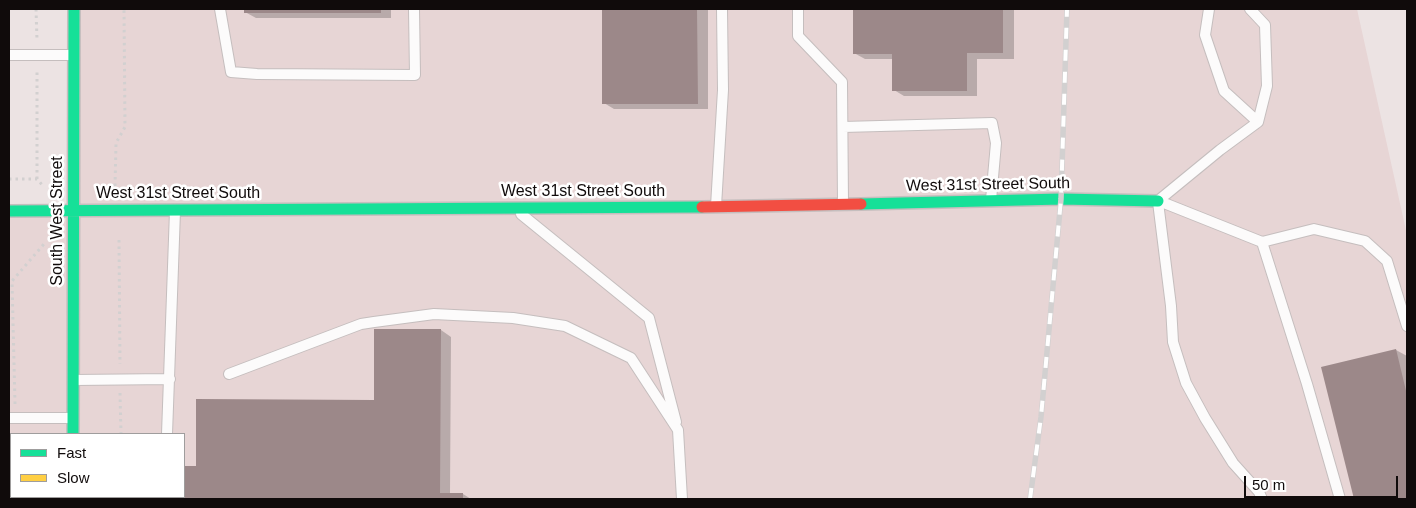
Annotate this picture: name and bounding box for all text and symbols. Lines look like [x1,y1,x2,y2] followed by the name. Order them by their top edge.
[48,156,68,286] street label: South West Street
[906,174,1070,196] street label: West 31st Street South
[501,182,665,202] street label: West 31st Street South
[96,184,260,204] street label: West 31st Street South
[10,433,185,498] legend
[57,444,86,461] text: Fast
[1246,466,1400,498] scale bar
[57,469,90,486] text: Slow
[1252,476,1285,493] text: 50 m

